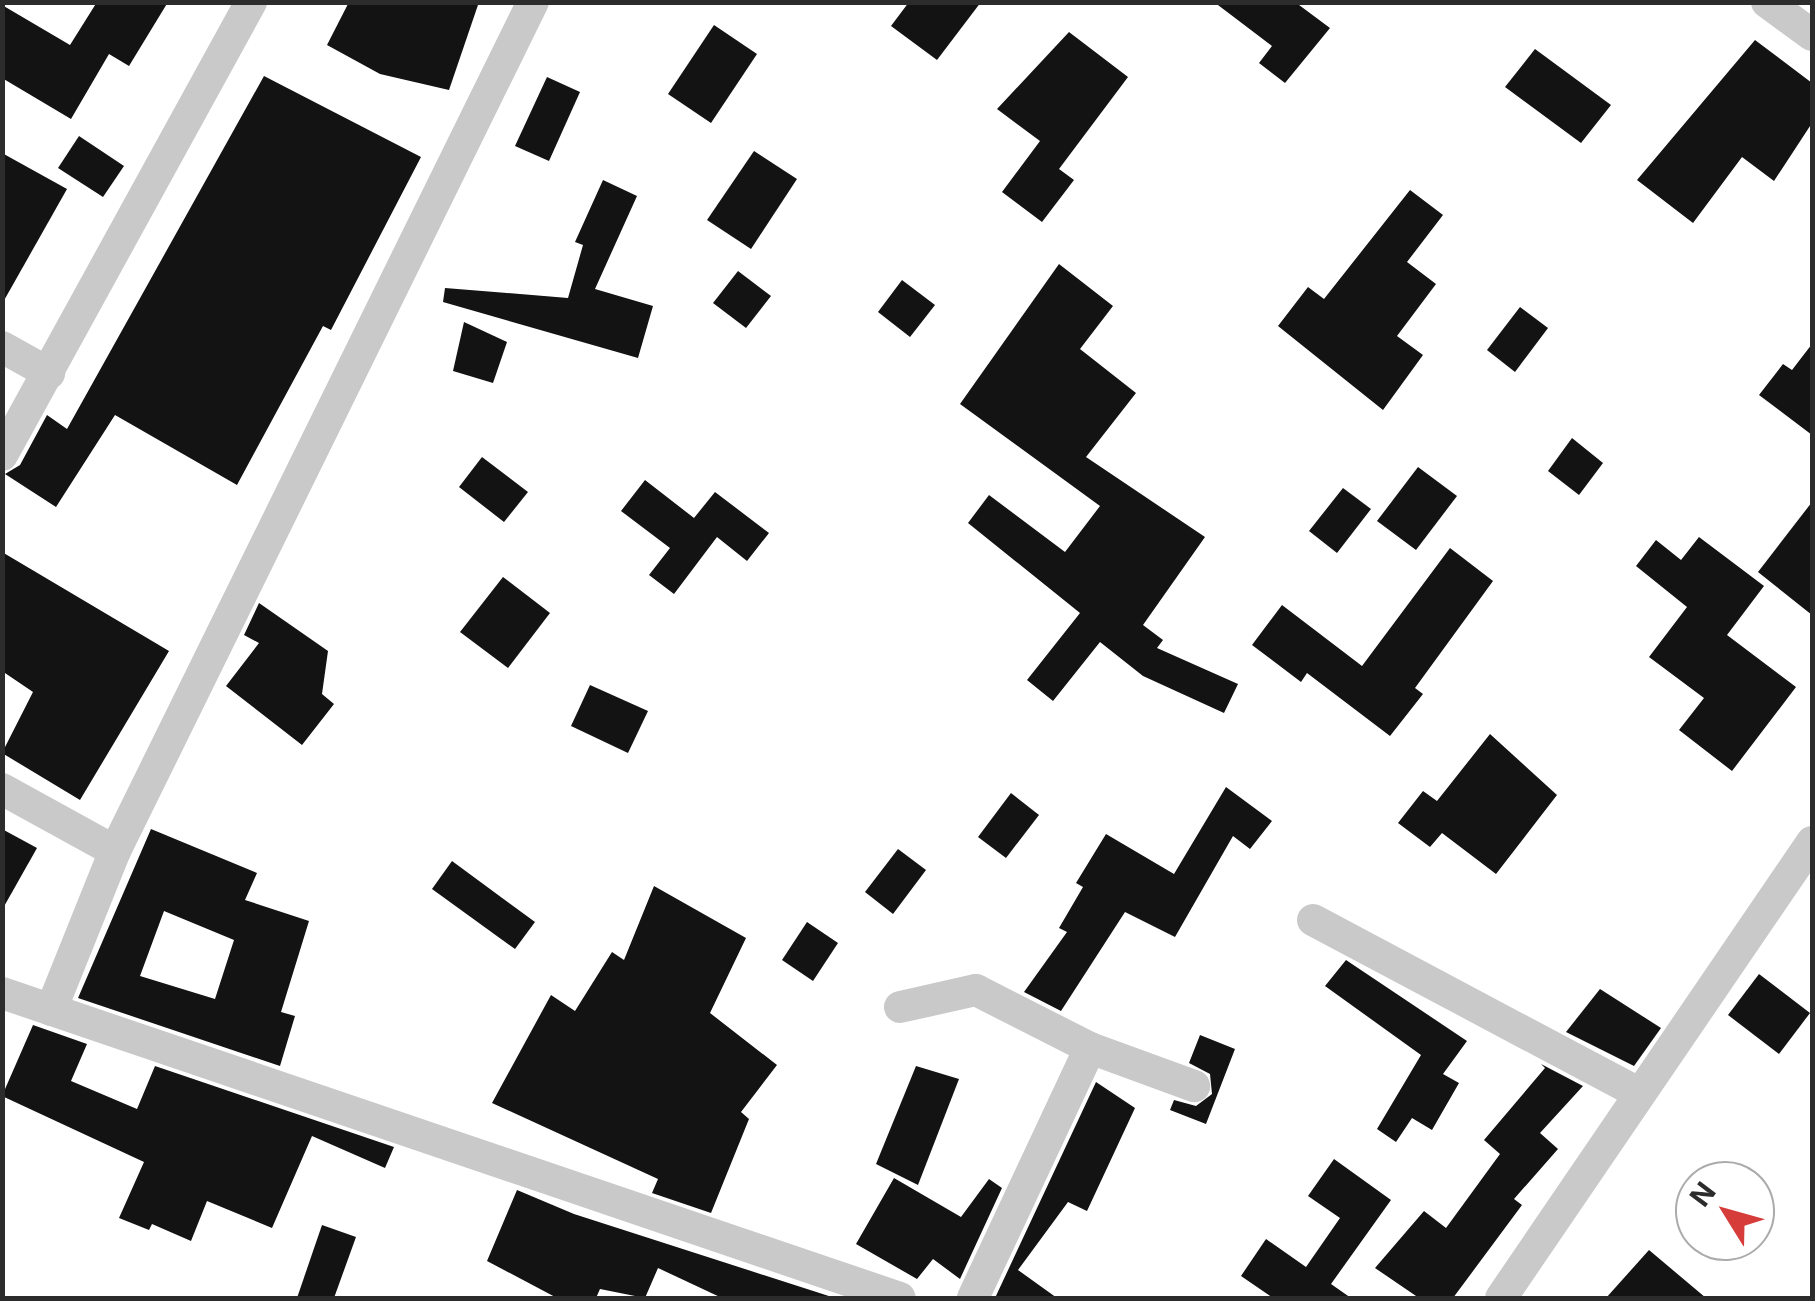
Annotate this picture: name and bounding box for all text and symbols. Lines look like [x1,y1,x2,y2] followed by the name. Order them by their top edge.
[1675,1161,1775,1261] north arrow
[1683,1175,1723,1213] text: N

